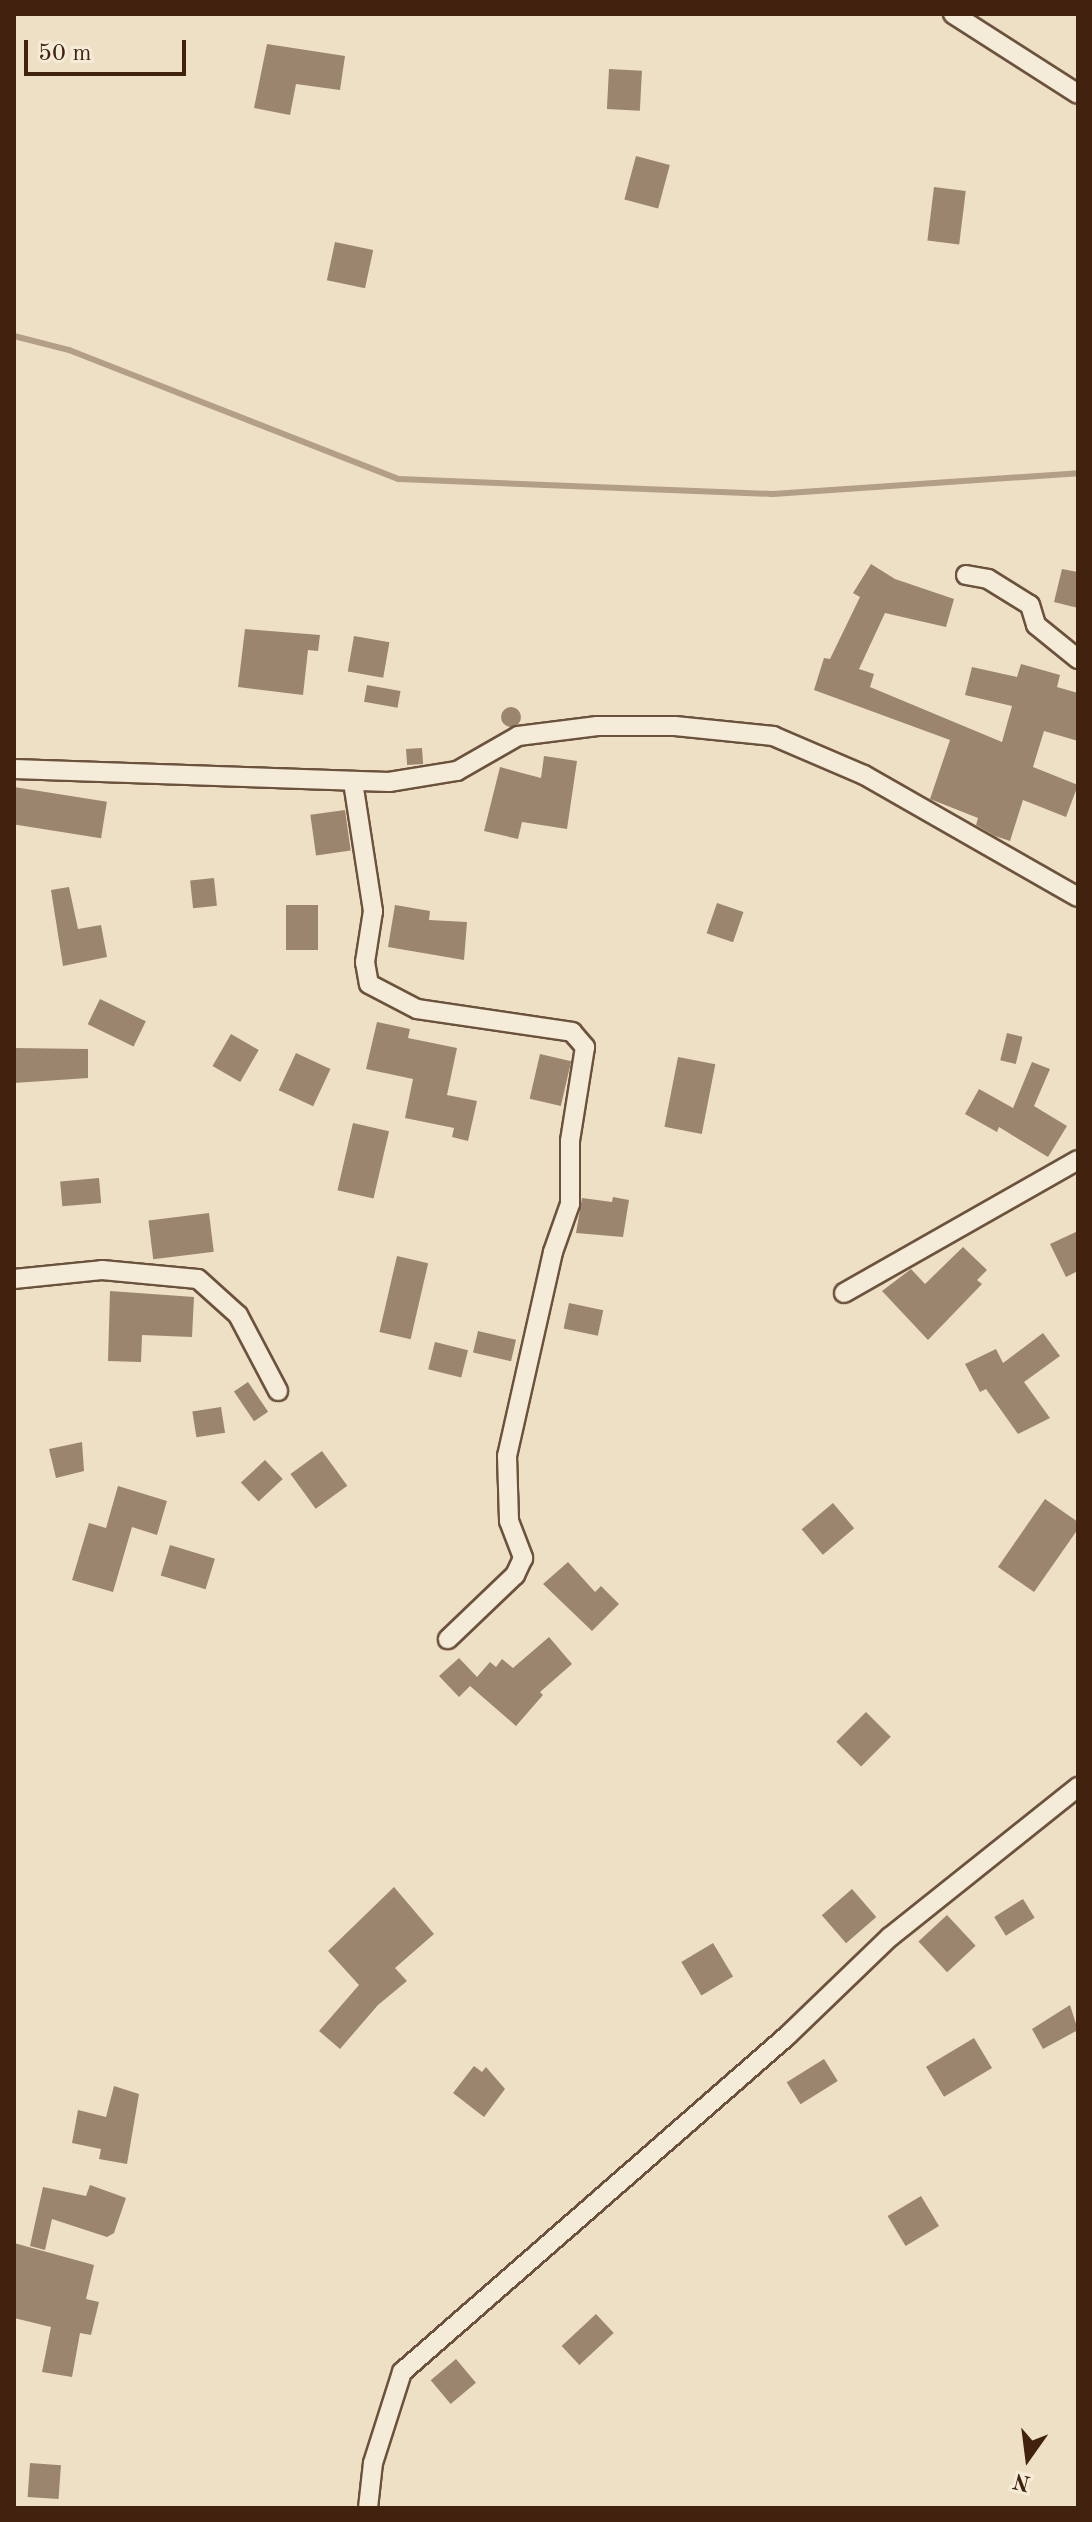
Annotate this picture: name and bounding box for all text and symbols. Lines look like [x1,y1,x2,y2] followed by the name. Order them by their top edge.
[28,24,190,74] scale bar
[38,42,92,66] text: 50 m
[988,2418,1068,2498] north arrow
[1011,2469,1033,2494] text: N

